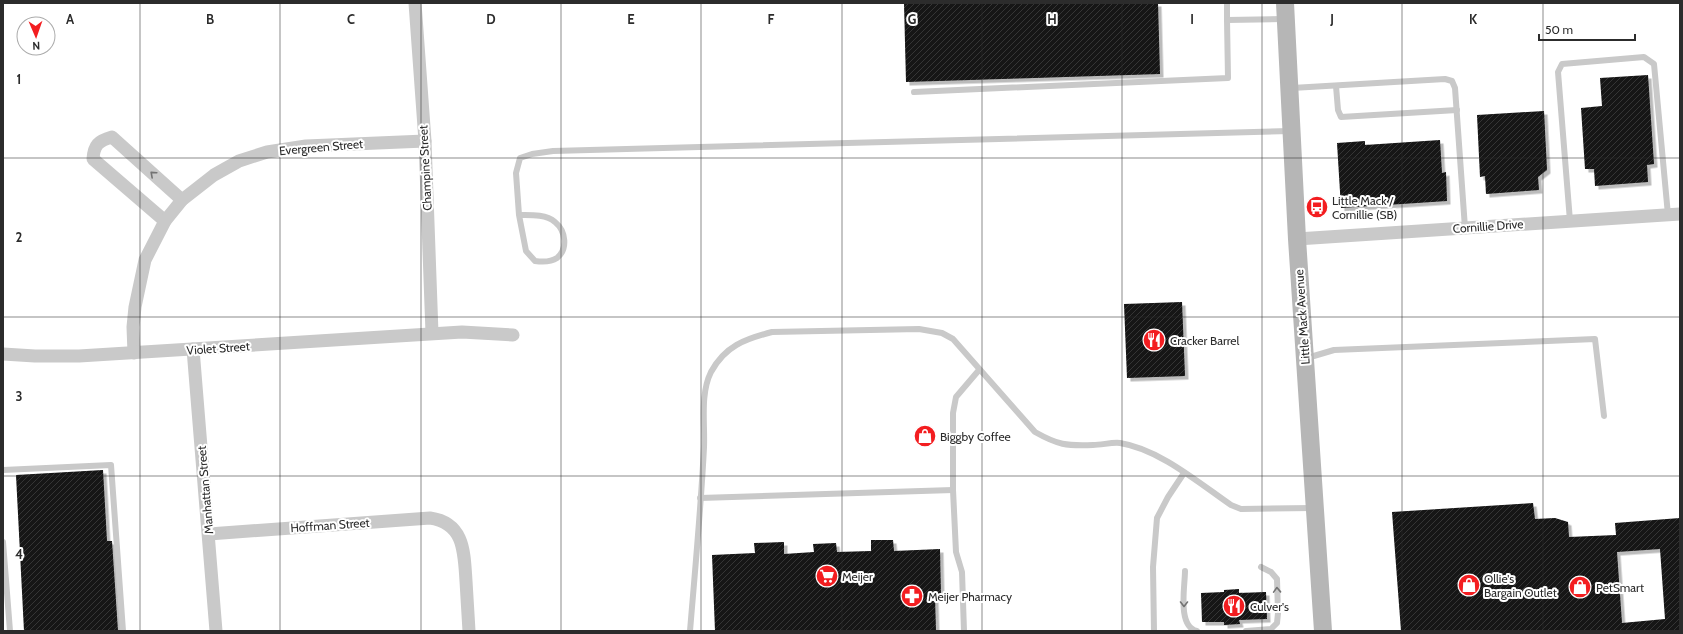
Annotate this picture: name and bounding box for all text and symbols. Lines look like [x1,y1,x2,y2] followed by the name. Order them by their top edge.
[66,11,75,27] text: A
[206,11,214,27] text: B
[347,11,355,27] text: C
[486,11,496,27] text: D
[627,11,635,27] text: E
[768,11,775,27] text: F
[908,11,917,27] text: G
[1047,11,1057,27] text: H
[1190,11,1194,27] text: I
[1329,11,1334,27] text: J
[1469,11,1478,27] text: K
[16,16,56,56] north arrow
[1539,16,1635,42] scale bar
[1545,22,1573,37] text: 50 m
[32,39,40,53] text: N
[17,71,21,87] text: 1
[415,125,435,211] street label: Champine Street
[278,136,364,158] street label: Evergreen Street
[151,172,158,179] one-way arrow
[1332,193,1397,222] place label: Little Mack / Cornillie (SB)
[1304,194,1330,220] bus stop icon: Little Mack / Cornillie (SB)
[1452,216,1524,236] street label: Cornillie Drive
[16,229,23,245] text: 2
[1291,269,1313,365] street label: Little Mack Avenue
[1141,327,1167,353] restaurant icon: Cracker Barrel
[1170,333,1239,348] place label: Cracker Barrel
[186,338,250,358] street label: Violet Street
[15,388,23,404] text: 3
[912,423,938,449] shop icon: Biggby Coffee
[940,429,1011,444] place label: Biggby Coffee
[194,445,216,535] street label: Manhattan Street
[290,515,370,535] street label: Hoffman Street
[15,546,23,562] text: 4
[814,563,840,589] supermarket icon: Meijer
[842,569,873,584] place label: Meijer
[1484,571,1557,600] place label: Ollie's Bargain Outlet
[1456,572,1482,598] shop icon: Ollie's Bargain Outlet
[1567,574,1593,600] shop icon: PetSmart
[1596,580,1644,595] place label: PetSmart
[899,583,925,609] pharmacy icon: Meijer Pharmacy
[1273,587,1282,593] one-way arrow
[928,589,1012,604] place label: Meijer Pharmacy
[1221,593,1247,619] restaurant icon: Culver's
[1250,599,1289,614] place label: Culver's
[1180,601,1188,607] one-way arrow

